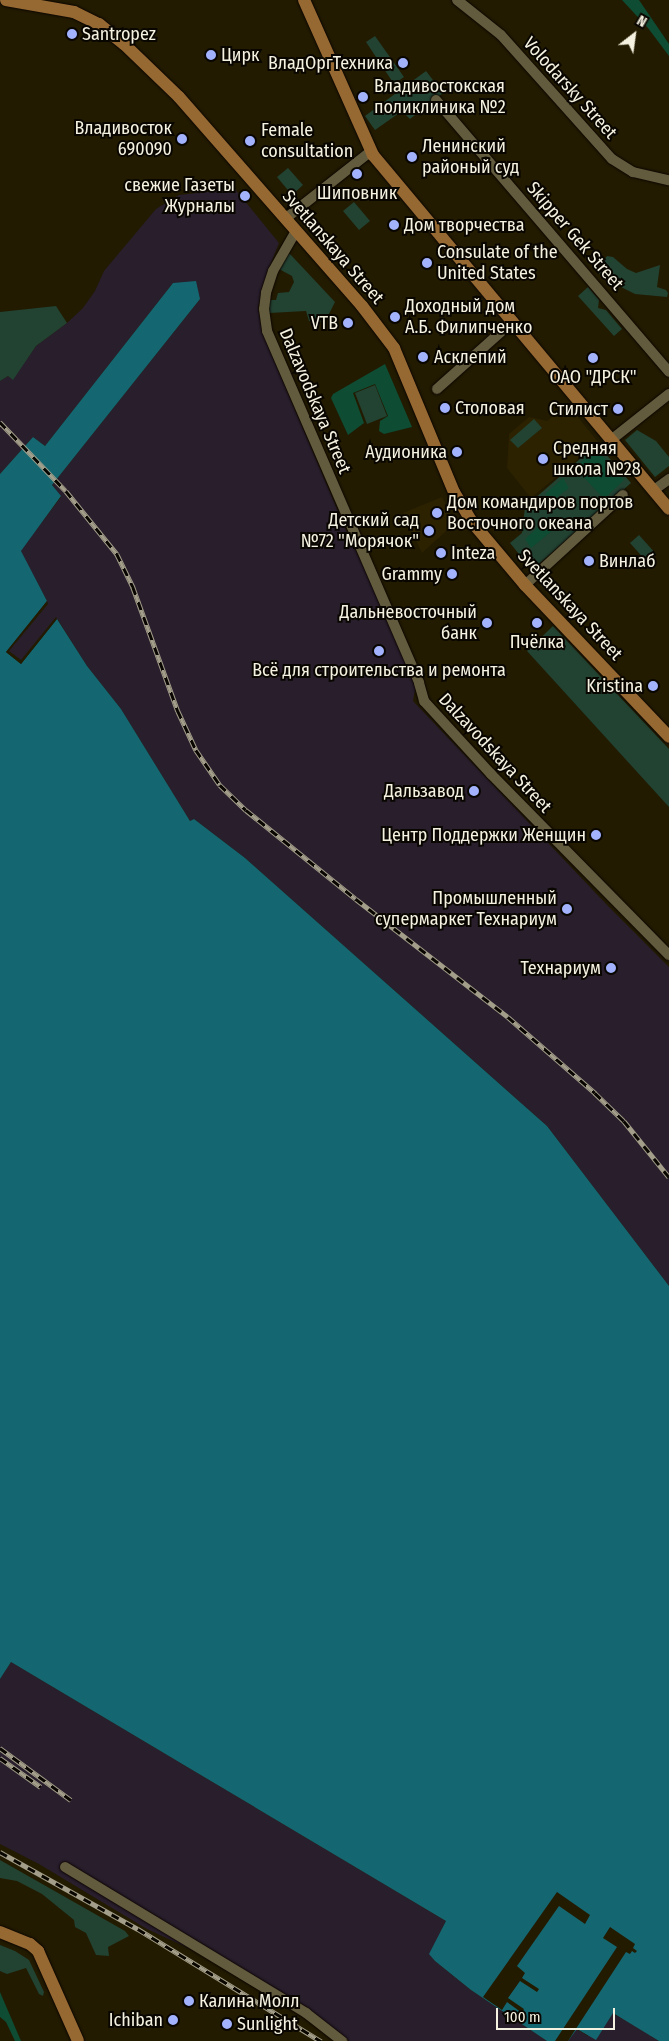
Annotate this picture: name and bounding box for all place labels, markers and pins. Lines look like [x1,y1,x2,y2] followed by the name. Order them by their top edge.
[82,23,156,45] place label: Santropez
[66,28,78,40] marker: Santropez
[221,44,260,66] place label: Цирк
[205,49,217,61] marker: Цирк
[268,52,393,74] place label: ВладОргТехника
[397,57,409,69] marker: ВладОргТехника
[374,76,506,118] place label: Владивостокская поликлиника №2
[356,90,370,104] marker: Владивостокская поликлиника №2
[74,118,172,160] place label: Владивосток 690090
[261,120,353,162] place label: Female consultation
[176,133,188,145] marker: Владивосток 690090
[243,134,257,148] marker: Female consultation
[422,136,519,178] place label: Ленинский районый суд
[406,151,418,163] marker: Ленинский районый суд
[351,168,363,180] marker: Шиповник
[124,175,235,218] place label: свежие Газеты Журналы
[317,182,397,204] place label: Шиповник
[239,190,251,202] marker: свежие Газеты Журналы
[404,214,524,236] place label: Дом творчества
[388,219,400,231] marker: Дом творчества
[437,242,558,284] place label: Consulate of the United States
[421,257,433,269] marker: Consulate of the United States
[405,296,532,338] place label: Доходный дом А.Б. Филипченко
[389,311,401,323] marker: Доходный дом А.Б. Филипченко
[311,312,338,334] place label: VTB
[342,317,354,329] marker: VTB
[434,346,507,368] place label: Асклепий
[416,350,430,364] marker: Асклепий
[587,352,599,364] marker: ОАО "ДРСК"
[549,366,637,388] place label: ОАО "ДРСК"
[455,397,525,419] place label: Столовая
[549,398,608,420] place label: Стилист
[439,402,451,414] marker: Столовая
[612,403,624,415] marker: Стилист
[553,438,641,480] place label: Средняя школа №28
[365,441,447,463] place label: Аудионика
[451,446,463,458] marker: Аудионика
[537,453,549,465] marker: Средняя школа №28
[447,492,633,534] place label: Дом командиров портов Восточного океана
[431,507,443,519] marker: Дом командиров портов Восточного океана
[301,510,419,552] place label: Детский сад №72 "Морячок"
[423,525,435,537] marker: Детский сад №72 "Морячок"
[451,542,495,564] place label: Inteza
[435,547,447,559] marker: Inteza
[599,550,656,572] place label: Винлаб
[583,555,595,567] marker: Винлаб
[382,563,442,585] place label: Grammy
[446,568,458,580] marker: Grammy
[339,602,477,644] place label: Дальневосточный банк
[481,617,493,629] marker: Дальневосточный банк
[531,617,543,629] marker: Пчёлка
[510,631,564,653] place label: Пчёлка
[373,645,385,657] marker: Всё для строительства и ремонта
[252,659,506,681] place label: Всё для строительства и ремонта
[586,675,643,697] place label: Kristina
[647,680,659,692] marker: Kristina
[384,780,464,802] place label: Дальзавод
[468,785,480,797] marker: Дальзавод
[381,824,586,846] place label: Центр Поддержки Женщин
[590,829,602,841] marker: Центр Поддержки Женщин
[375,888,557,931] place label: Промышленный супермаркет Технариум
[561,903,573,915] marker: Промышленный супермаркет Технариум
[520,957,601,979] place label: Технариум
[605,962,617,974] marker: Технариум
[199,1990,299,2012] place label: Калина Молл
[183,1995,195,2007] marker: Калина Молл
[109,2009,163,2031] place label: Ichiban
[237,2013,298,2035] place label: Sunlight
[167,2014,179,2026] marker: Ichiban
[221,2018,233,2030] marker: Sunlight

